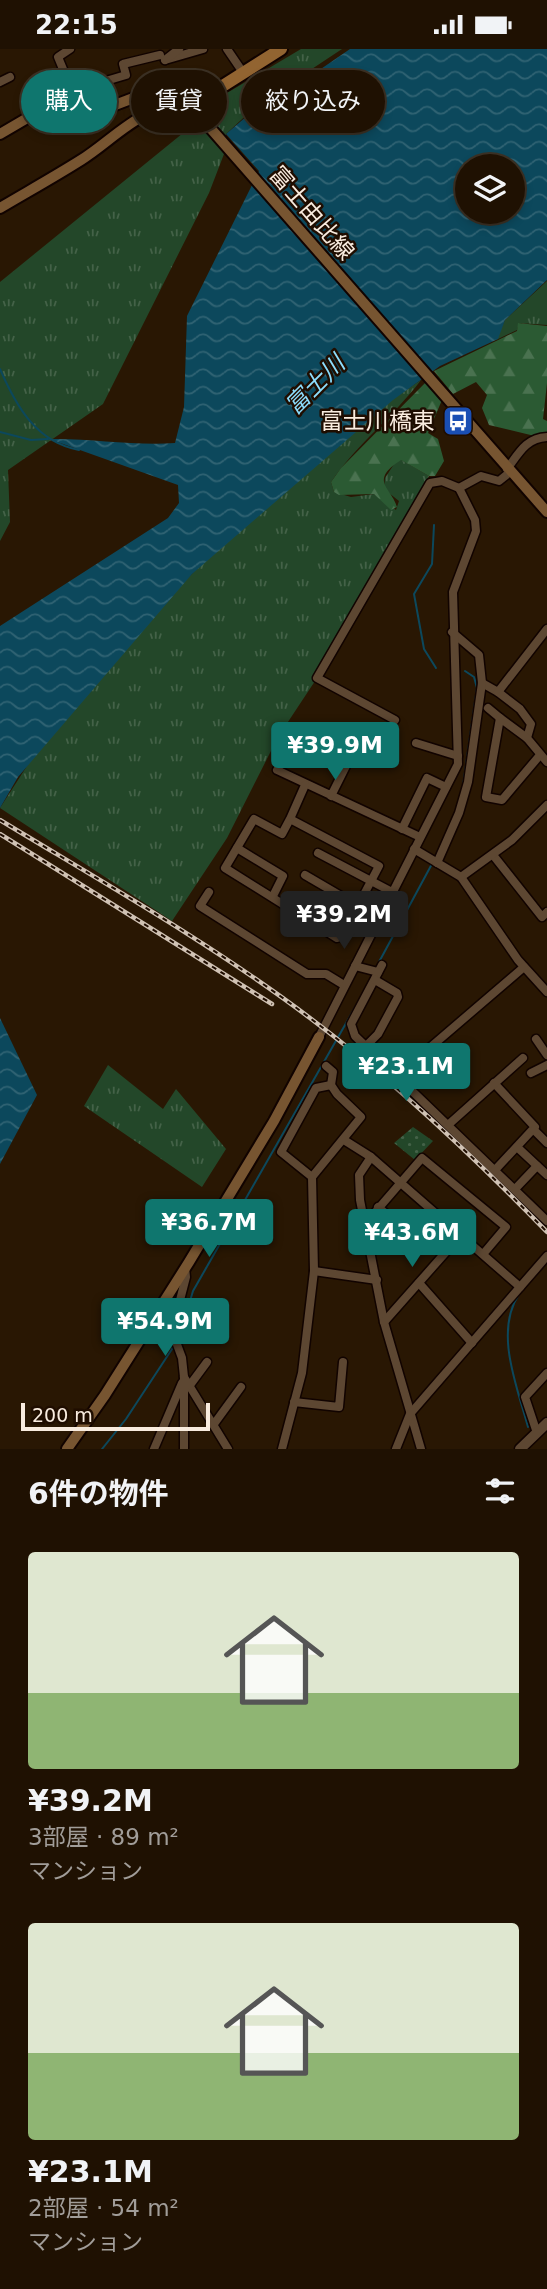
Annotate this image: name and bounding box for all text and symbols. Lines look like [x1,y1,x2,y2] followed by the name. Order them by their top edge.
[35,10,118,40] text: 22:15
[21,70,117,133] chip: 購入
[131,70,227,133] chip: 賃貸
[241,70,385,133] chip: 絞り込み
[455,154,525,224] map controls
[455,154,525,224] button: layers
[264,161,360,265] street label: 富士由比線
[280,348,352,420] water label: 富士川
[441,404,475,438] bus stop icon: 富士川橋東
[320,408,435,434] place label: 富士川橋東
[278,723,392,782] pin: ¥39.9M
[287,732,383,758] text: ¥39.9M
[287,891,401,951] pin: ¥39.2M
[296,901,392,927] text: ¥39.2M
[349,1044,463,1103] pin: ¥23.1M
[358,1053,454,1079] text: ¥23.1M
[152,1199,266,1259] pin: ¥36.7M
[161,1209,257,1235] text: ¥36.7M
[355,1209,469,1269] pin: ¥43.6M
[364,1219,460,1245] text: ¥43.6M
[108,1299,222,1358] pin: ¥54.9M
[117,1308,213,1334] text: ¥54.9M
[21,1400,210,1432] scale bar
[32,1404,93,1426] text: 200 m
[481,1472,519,1510] icon: filters
[28,1476,169,1511] text: 6件の物件
[211,1597,337,1723] icon: home
[28,1783,153,1818] text: ¥39.2M
[28,1824,179,1850] text: 3部屋 · 89 m²
[28,1858,143,1884] text: マンション
[211,1968,337,2094] icon: home
[28,2154,153,2189] text: ¥23.1M
[28,2195,179,2221] text: 2部屋 · 54 m²
[28,2229,143,2255] text: マンション

